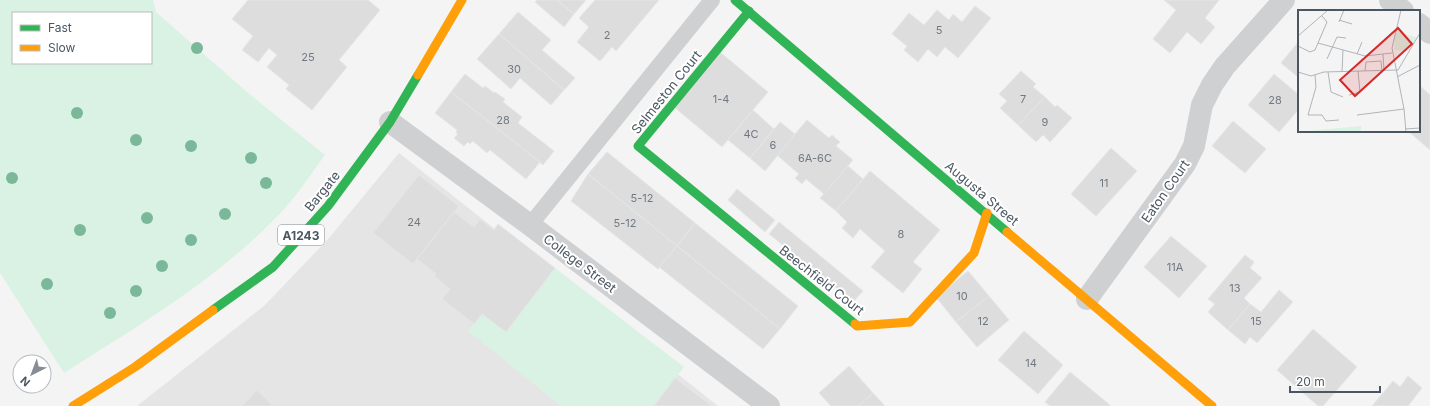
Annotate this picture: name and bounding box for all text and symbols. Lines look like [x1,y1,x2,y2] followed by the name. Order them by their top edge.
[1298,10,1420,132] inset map
[12,12,152,64] legend
[48,20,72,35] text: Fast
[936,23,943,37] house number: 5
[604,28,610,42] house number: 2
[48,40,76,55] text: Slow
[628,47,704,137] street label: Selmeston Court
[301,50,315,64] house number: 25
[507,62,521,76] house number: 30
[713,92,729,106] house number: 1-4
[1020,92,1026,106] house number: 7
[1268,93,1282,107] house number: 28
[496,113,510,127] house number: 28
[1042,115,1049,129] house number: 9
[743,127,759,141] house number: 4C
[770,138,777,152] house number: 6
[798,151,832,165] house number: 6A-6C
[1138,157,1192,225] street label: Eaton Court
[942,158,1022,228] street label: Augusta Street
[301,168,343,214] street label: Bargate
[1100,176,1108,190] house number: 11
[631,191,653,205] house number: 5-12
[407,215,421,229] house number: 24
[614,216,636,230] house number: 5-12
[278,225,324,245] road number: A1243
[898,227,905,241] house number: 8
[540,230,620,296] street label: College Street
[776,242,868,318] street label: Beechfield Court
[1167,260,1184,274] house number: 11A
[1229,281,1241,295] house number: 13
[956,289,968,303] house number: 10
[977,314,989,328] house number: 12
[1250,314,1262,328] house number: 15
[12,354,52,394] north arrow
[1025,356,1037,370] house number: 14
[1290,368,1380,394] scale bar
[18,373,33,389] text: N
[1296,374,1325,389] text: 20 m

